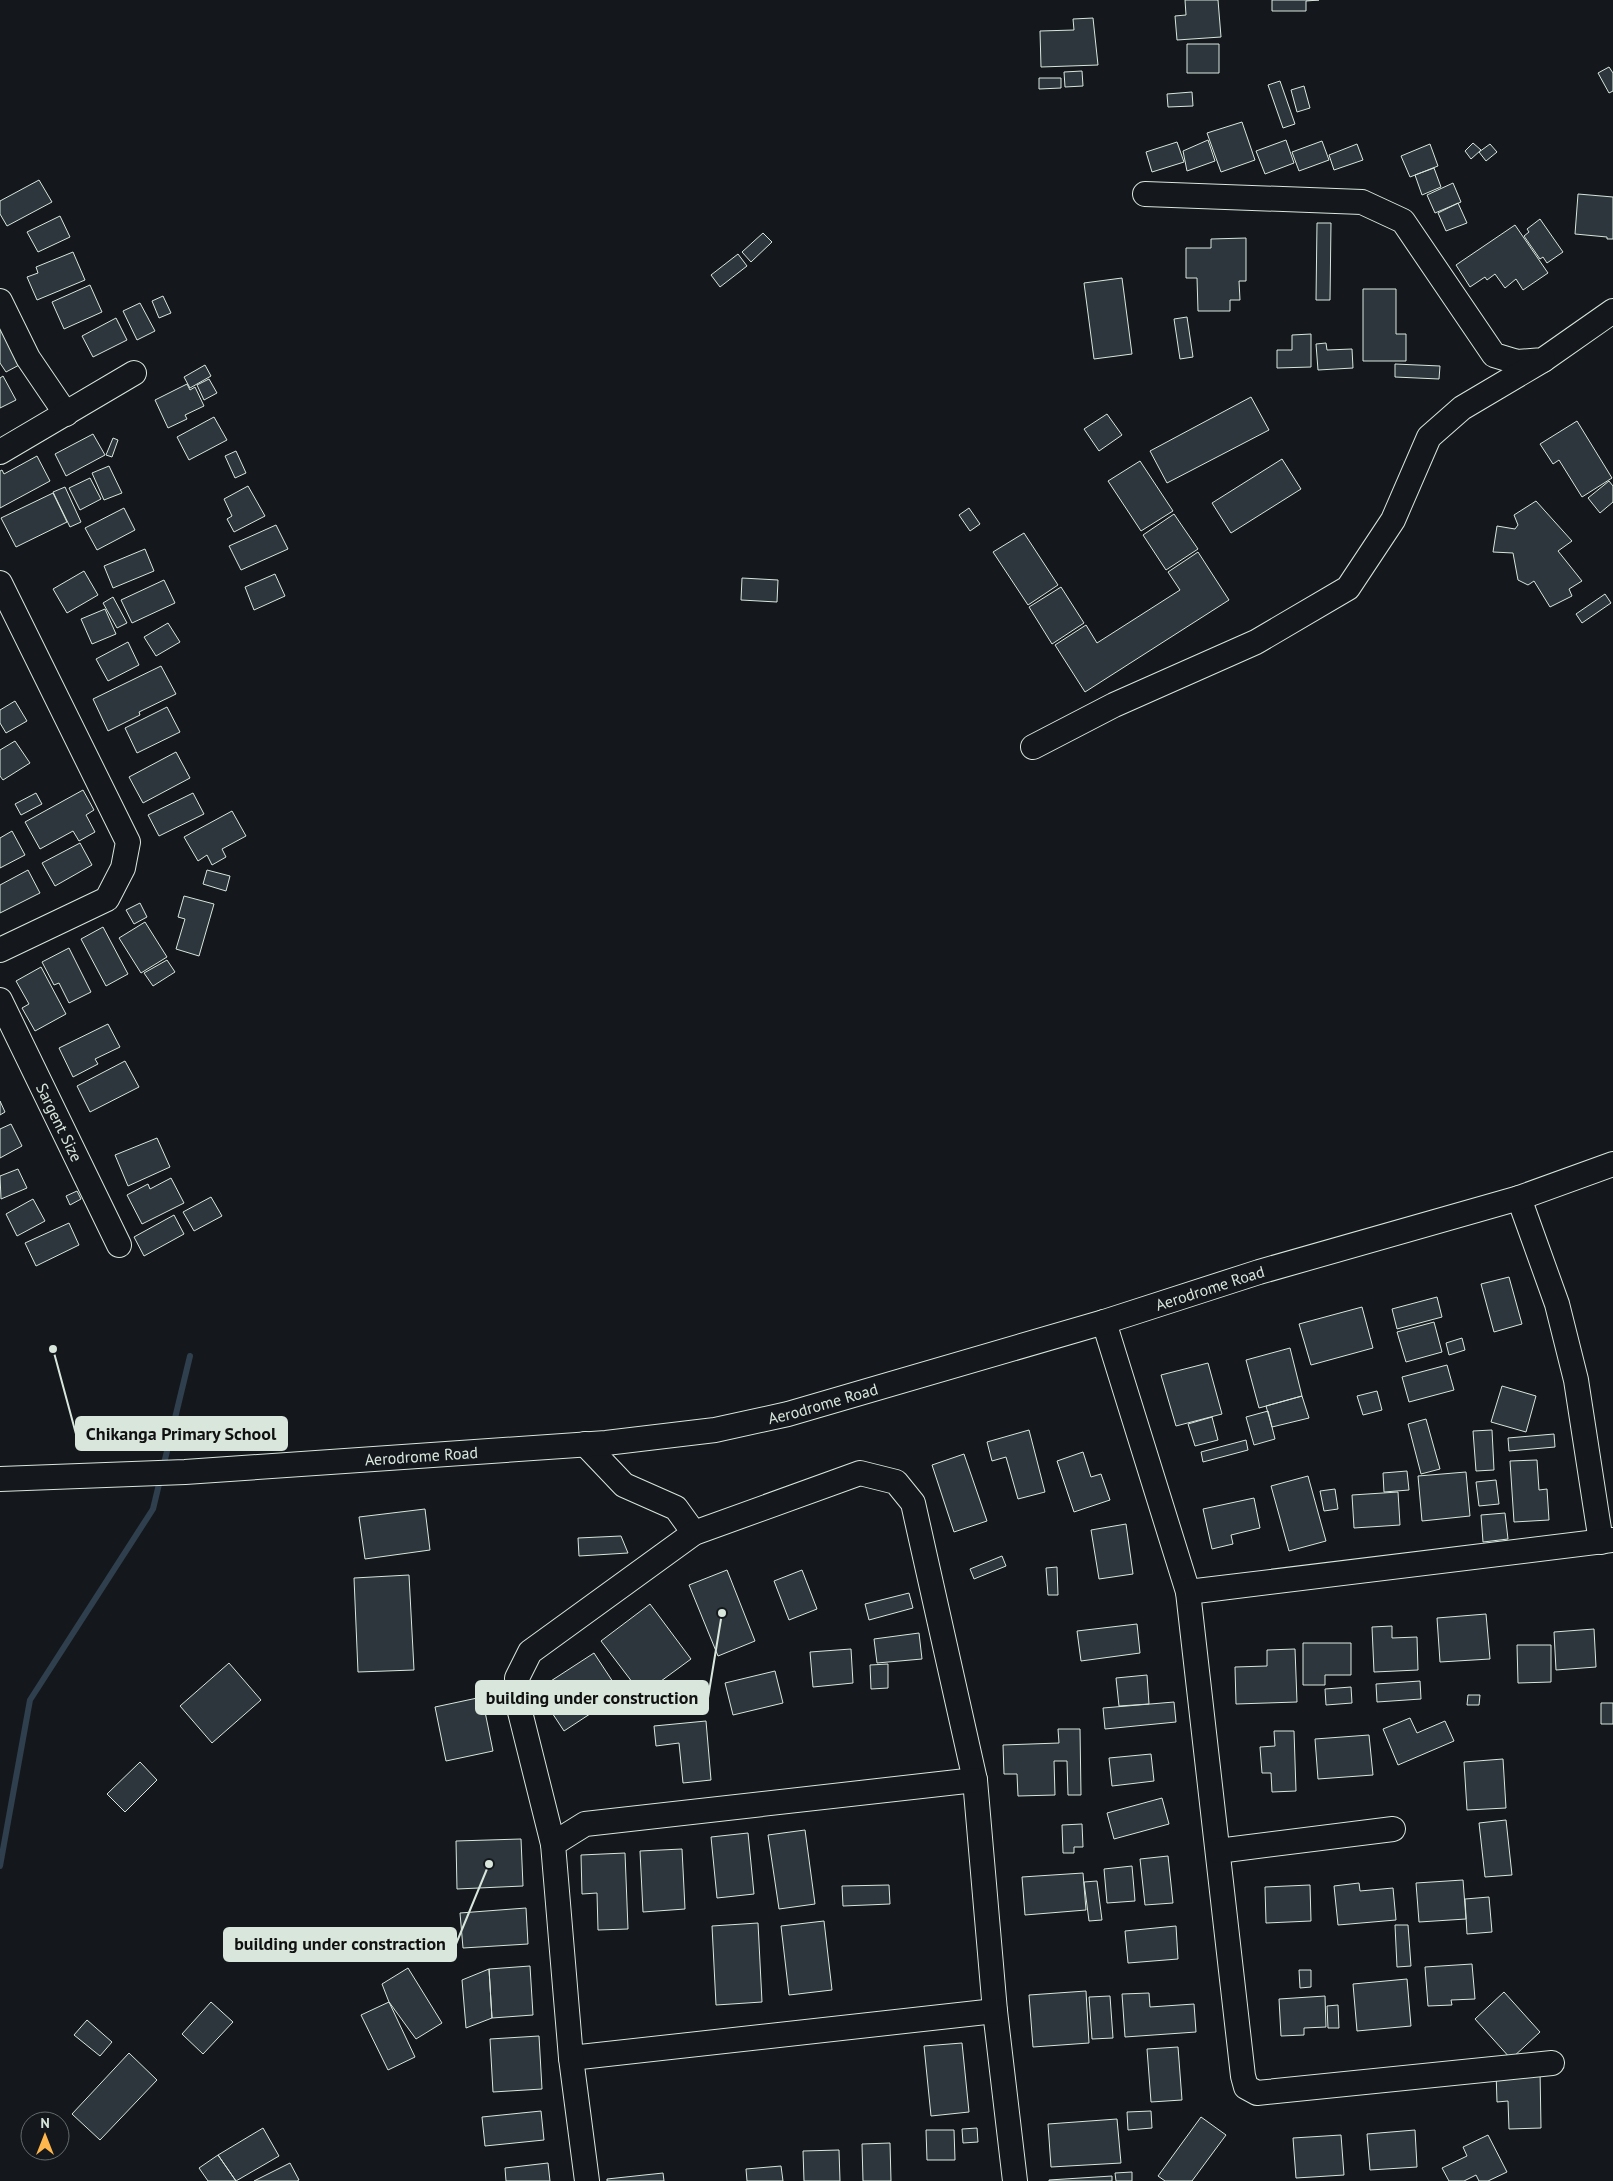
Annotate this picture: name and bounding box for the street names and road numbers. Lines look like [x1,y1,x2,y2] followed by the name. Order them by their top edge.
[32,1080,87,1165] street label: Sargent Size
[1153,1261,1267,1315] street label: Aerodrome Road
[766,1378,880,1428] street label: Aerodrome Road
[364,1442,479,1470] street label: Aerodrome Road

